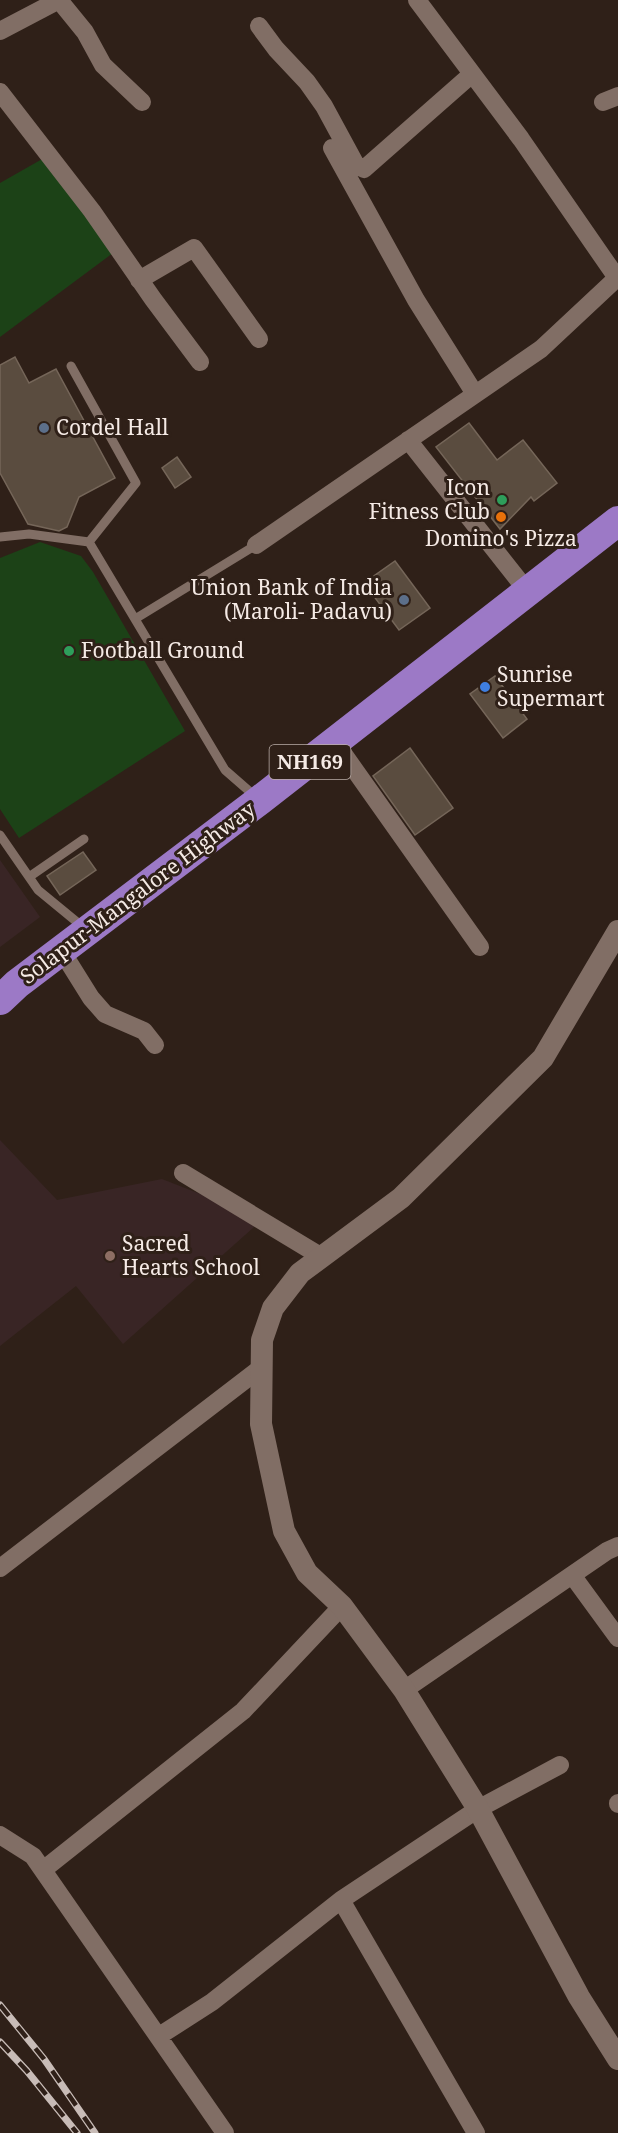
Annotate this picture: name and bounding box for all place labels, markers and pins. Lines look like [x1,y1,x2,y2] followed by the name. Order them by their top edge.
[56,413,169,441] place label: Cordel Hall
[37,421,51,435] marker: Cordel Hall
[369,473,490,525] place label: Icon Fitness Club
[495,493,509,507] marker: Icon Fitness Club
[494,510,508,524] marker: Domino's Pizza
[425,524,577,552] place label: Domino's Pizza
[191,573,392,625] place label: Union Bank of India (Maroli- Padavu)
[397,593,411,607] marker: Union Bank of India (Maroli- Padavu)
[81,636,244,664] place label: Football Ground
[62,644,76,658] marker: Football Ground
[497,660,605,712] place label: Sunrise Supermart
[478,680,492,694] marker: Sunrise Supermart
[122,1229,260,1281] place label: Sacred Hearts School
[103,1249,117,1263] marker: Sacred Hearts School

